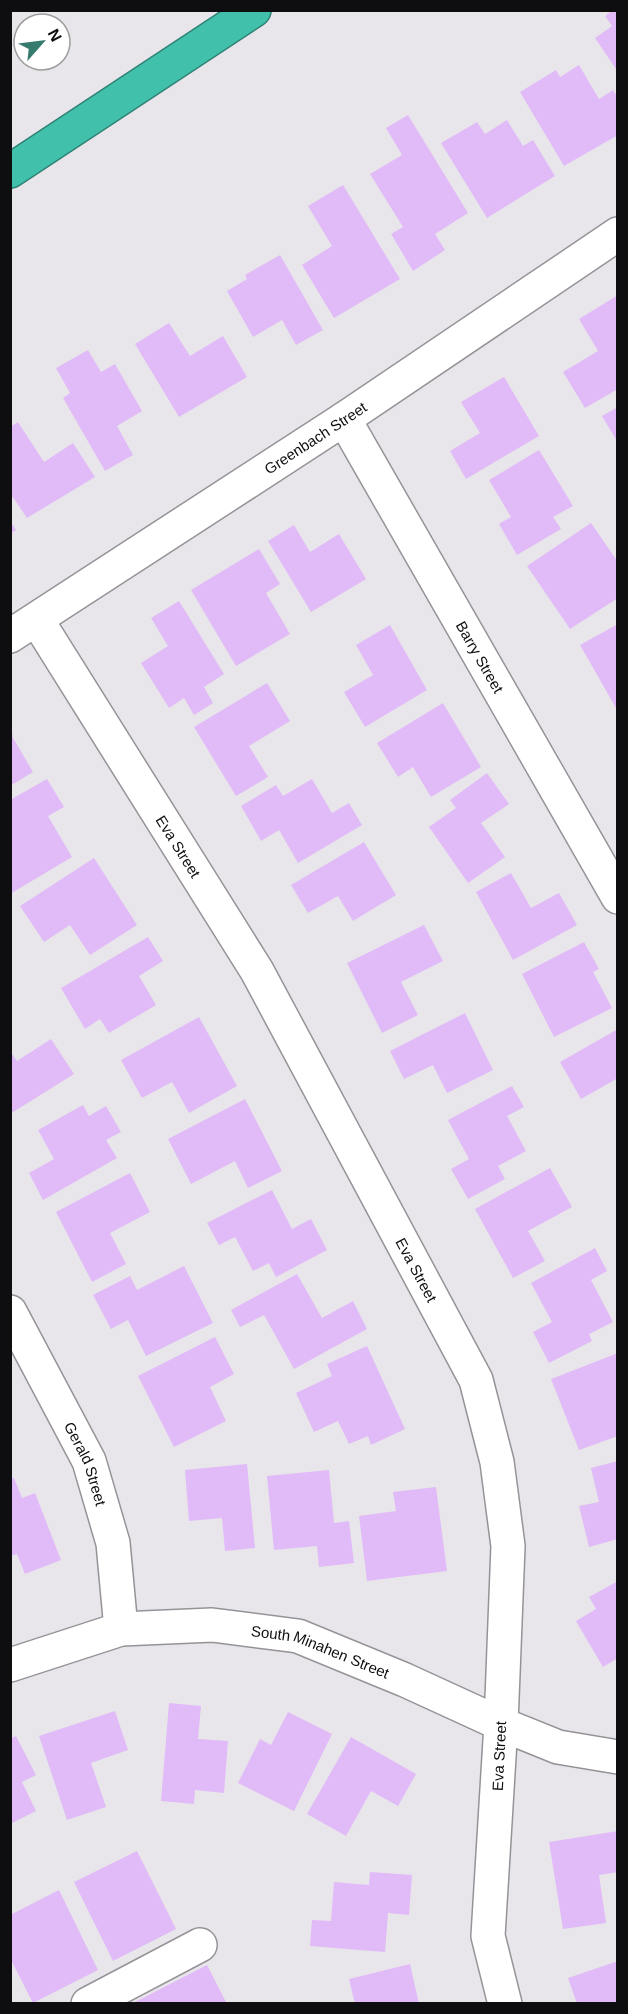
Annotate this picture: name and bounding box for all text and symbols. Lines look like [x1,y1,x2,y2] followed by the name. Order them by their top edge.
[12,12,72,72] north arrow
[45,26,65,44] text: N
[261,398,370,477] street label: Greenbach Street
[453,618,508,696] street label: Barry Street
[153,812,205,881] street label: Eva Street
[393,1235,441,1305] street label: Eva Street
[61,1419,110,1508] street label: Gerald Street
[250,1622,393,1681] street label: South Minahen Street
[489,1720,509,1791] street label: Eva Street

